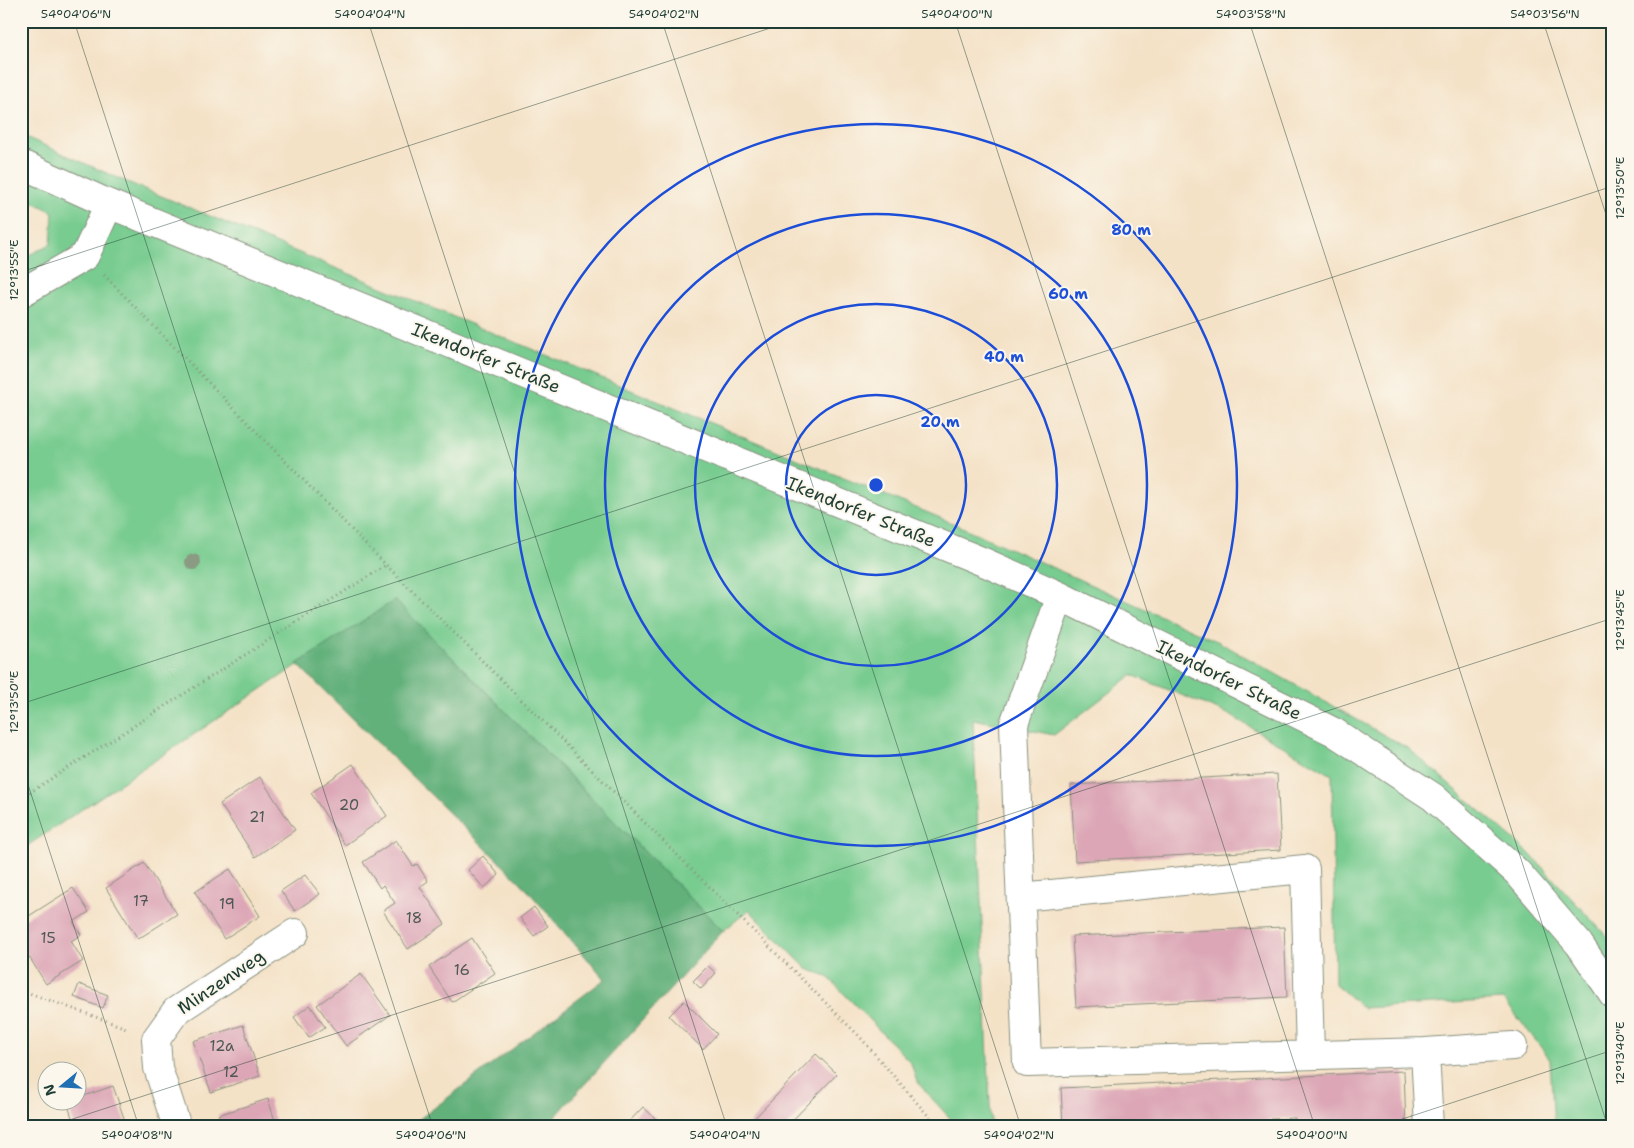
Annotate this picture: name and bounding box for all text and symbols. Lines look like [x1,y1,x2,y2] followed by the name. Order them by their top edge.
[41,6,111,22] text: 54°04'06"N
[335,6,405,22] text: 54°04'04"N
[629,6,699,22] text: 54°04'02"N
[921,6,993,22] text: 54°04'00"N
[1216,6,1286,22] text: 54°03'58"N
[1510,6,1580,22] text: 54°03'56"N
[1612,157,1628,219] text: 12°13'50"E
[1111,220,1151,240] text: 80 m
[6,239,22,301] text: 12°13'55"E
[1048,284,1088,304] text: 60 m
[408,317,564,399] street label: Ikendorfer Straße
[984,347,1024,367] text: 40 m
[920,412,960,432] text: 20 m
[783,471,939,553] street label: Ikendorfer Straße
[867,476,885,494] centre of rings
[1612,589,1628,651] text: 12°13'45"E
[1152,634,1306,726] street label: Ikendorfer Straße
[6,671,22,733] text: 12°13'50"E
[339,795,359,815] house number: 20
[249,807,265,827] house number: 21
[133,891,149,911] house number: 17
[219,894,235,914] house number: 19
[406,908,422,928] house number: 18
[40,928,56,948] house number: 15
[173,944,269,1020] street label: Minzenweg
[454,960,470,980] house number: 16
[1612,1021,1628,1085] text: 12°13'40"E
[210,1036,235,1056] house number: 12a
[38,1060,88,1110] north arrow
[223,1062,239,1082] house number: 12
[39,1082,60,1098] text: N
[102,1127,173,1143] text: 54°04'08"N
[396,1127,466,1143] text: 54°04'06"N
[690,1127,760,1143] text: 54°04'04"N
[984,1127,1054,1143] text: 54°04'02"N
[1276,1127,1348,1143] text: 54°04'00"N

